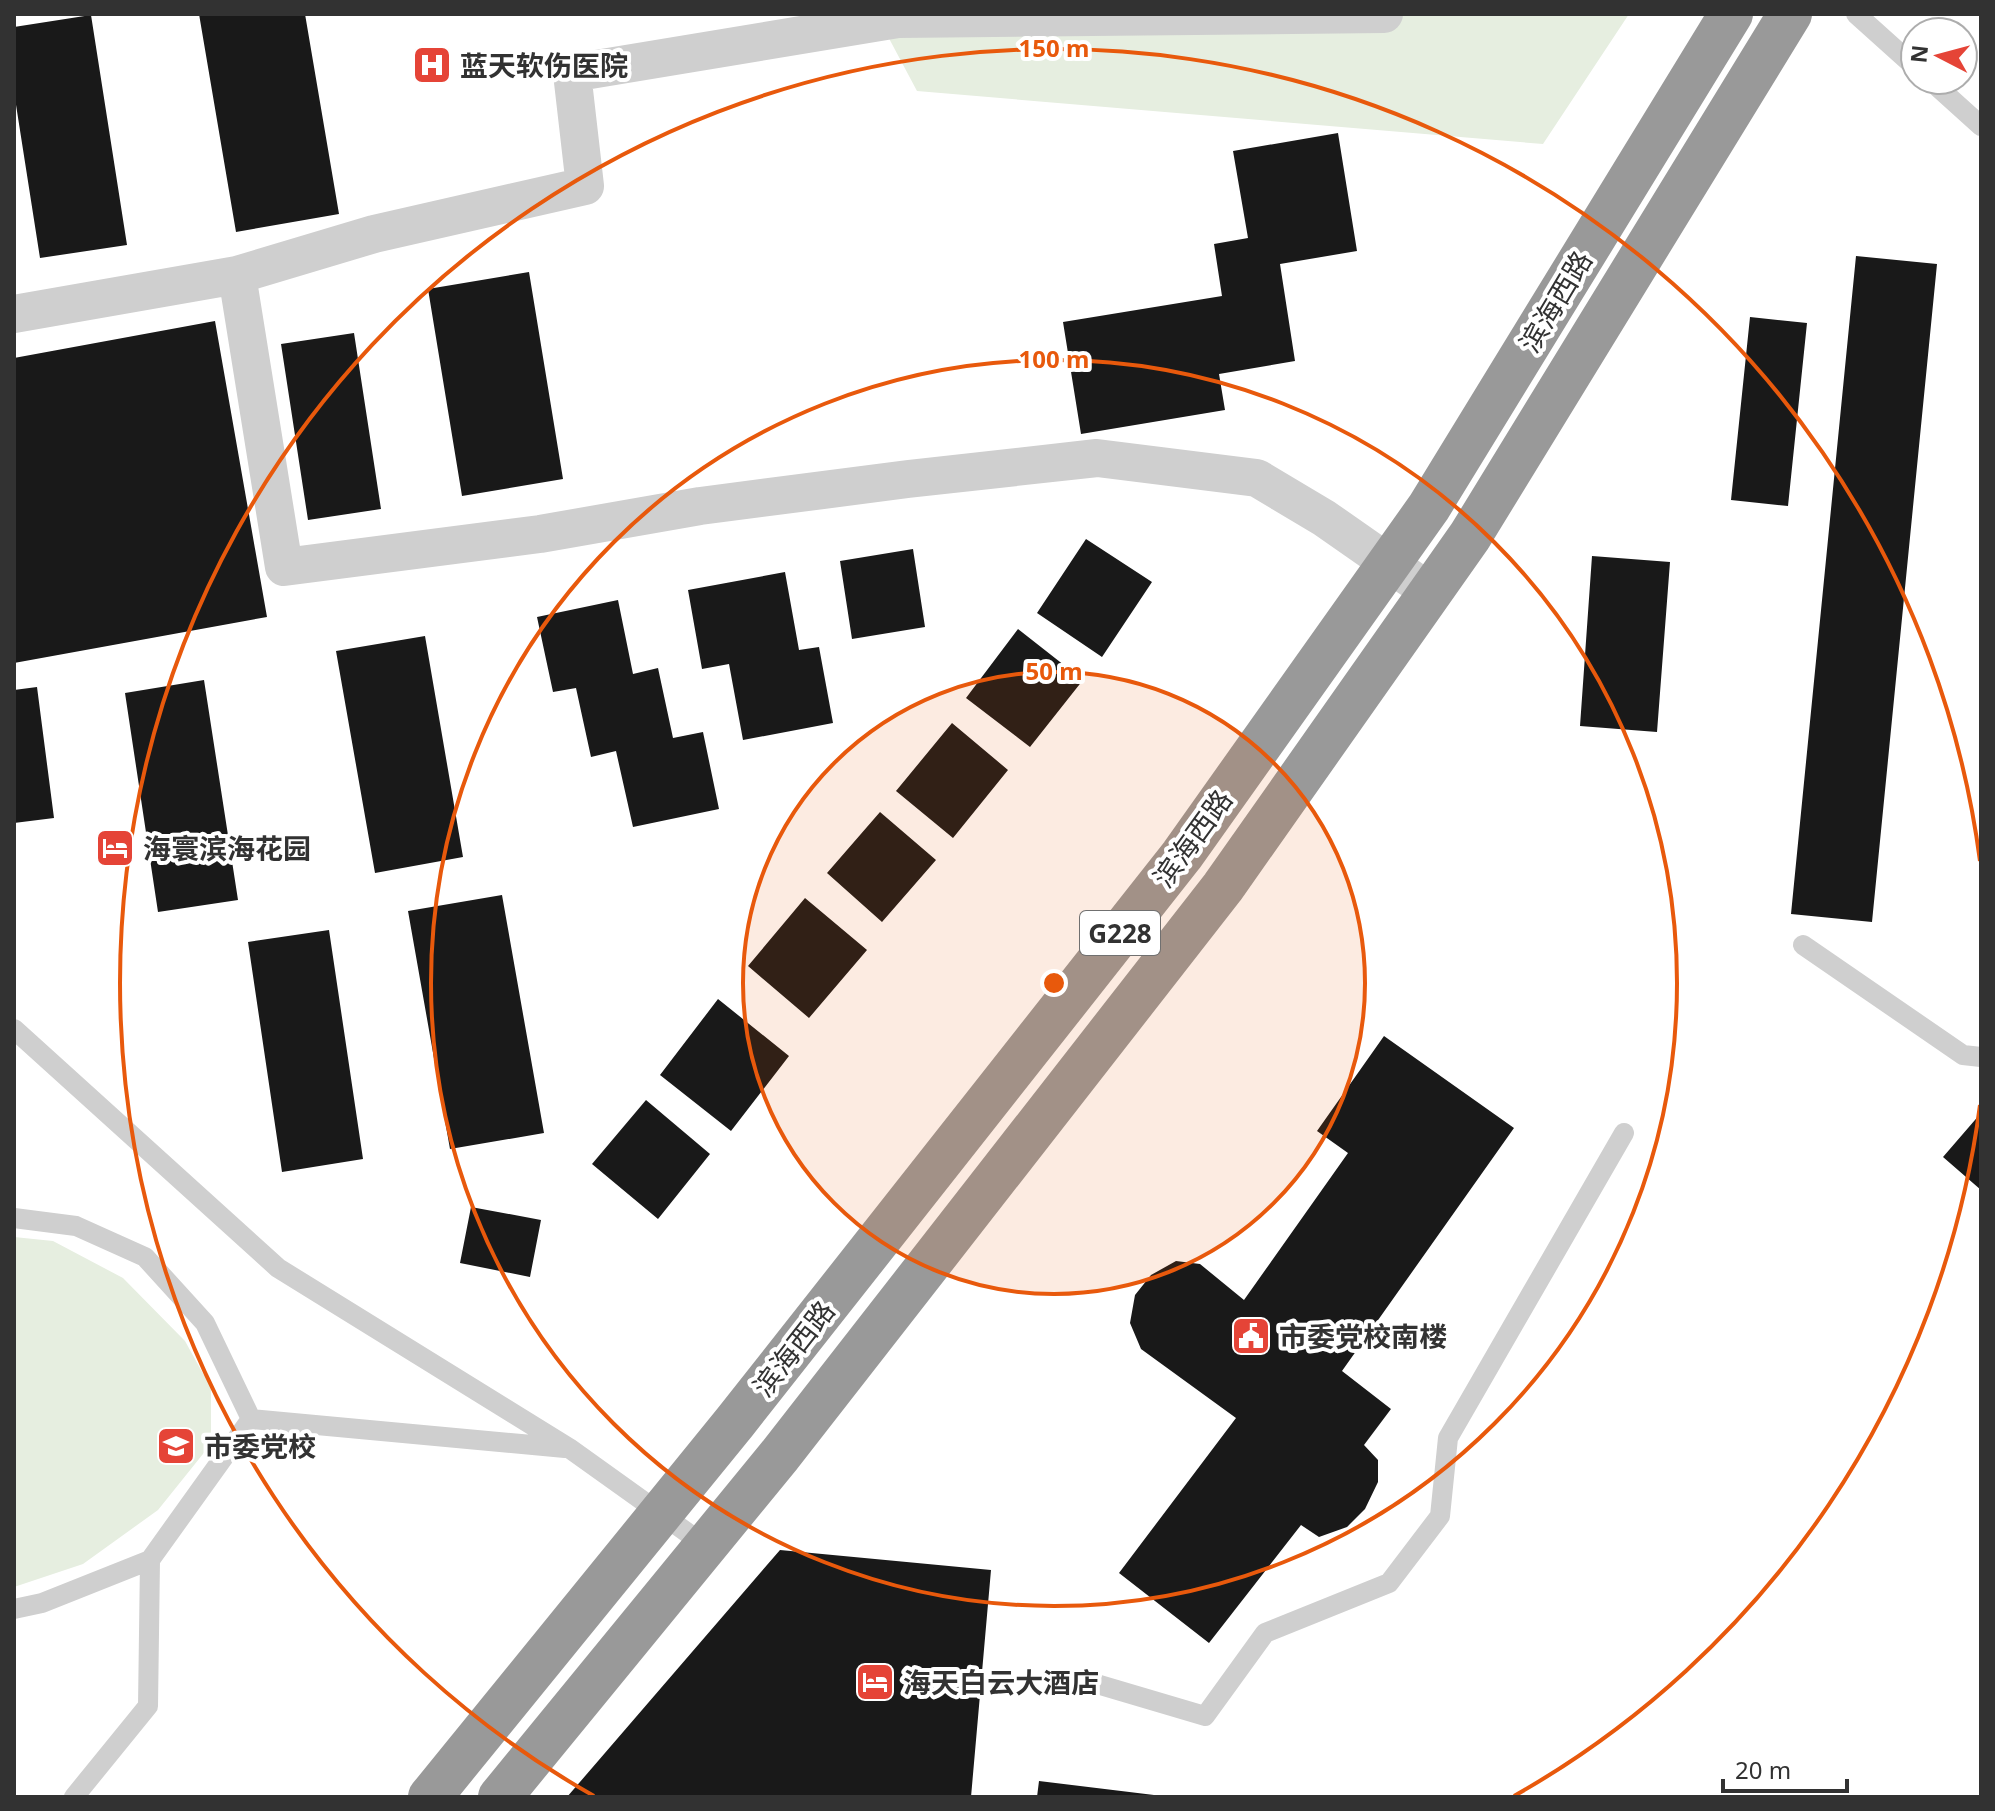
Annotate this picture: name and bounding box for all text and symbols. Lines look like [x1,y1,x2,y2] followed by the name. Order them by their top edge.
[1899,16,1979,96] north arrow
[1019,31,1089,64] text: 150 m
[1902,43,1934,64] text: N
[411,44,453,86] hospital icon: 蓝天软伤医院
[460,46,628,84] place label: 蓝天软伤医院
[1510,243,1600,359] street label: 滨海西路
[1019,342,1089,375] text: 100 m
[1025,654,1083,687] text: 50 m
[1144,782,1240,894] street label: 滨海西路
[94,827,136,869] hotel icon: 海寰滨海花园
[143,829,311,867] place label: 海寰滨海花园
[1080,911,1160,955] road number: G228
[1040,969,1068,997] centre of rings
[744,1292,842,1404] street label: 滨海西路
[1230,1315,1272,1357] public building icon: 市委党校南楼
[1279,1317,1447,1355] place label: 市委党校南楼
[155,1425,197,1467] school or university icon: 市委党校
[204,1427,316,1465] place label: 市委党校
[854,1661,896,1703] hotel icon: 海天白云大酒店
[903,1663,1099,1701] place label: 海天白云大酒店
[1723,1743,1847,1793] scale bar
[1735,1753,1791,1786] text: 20 m

